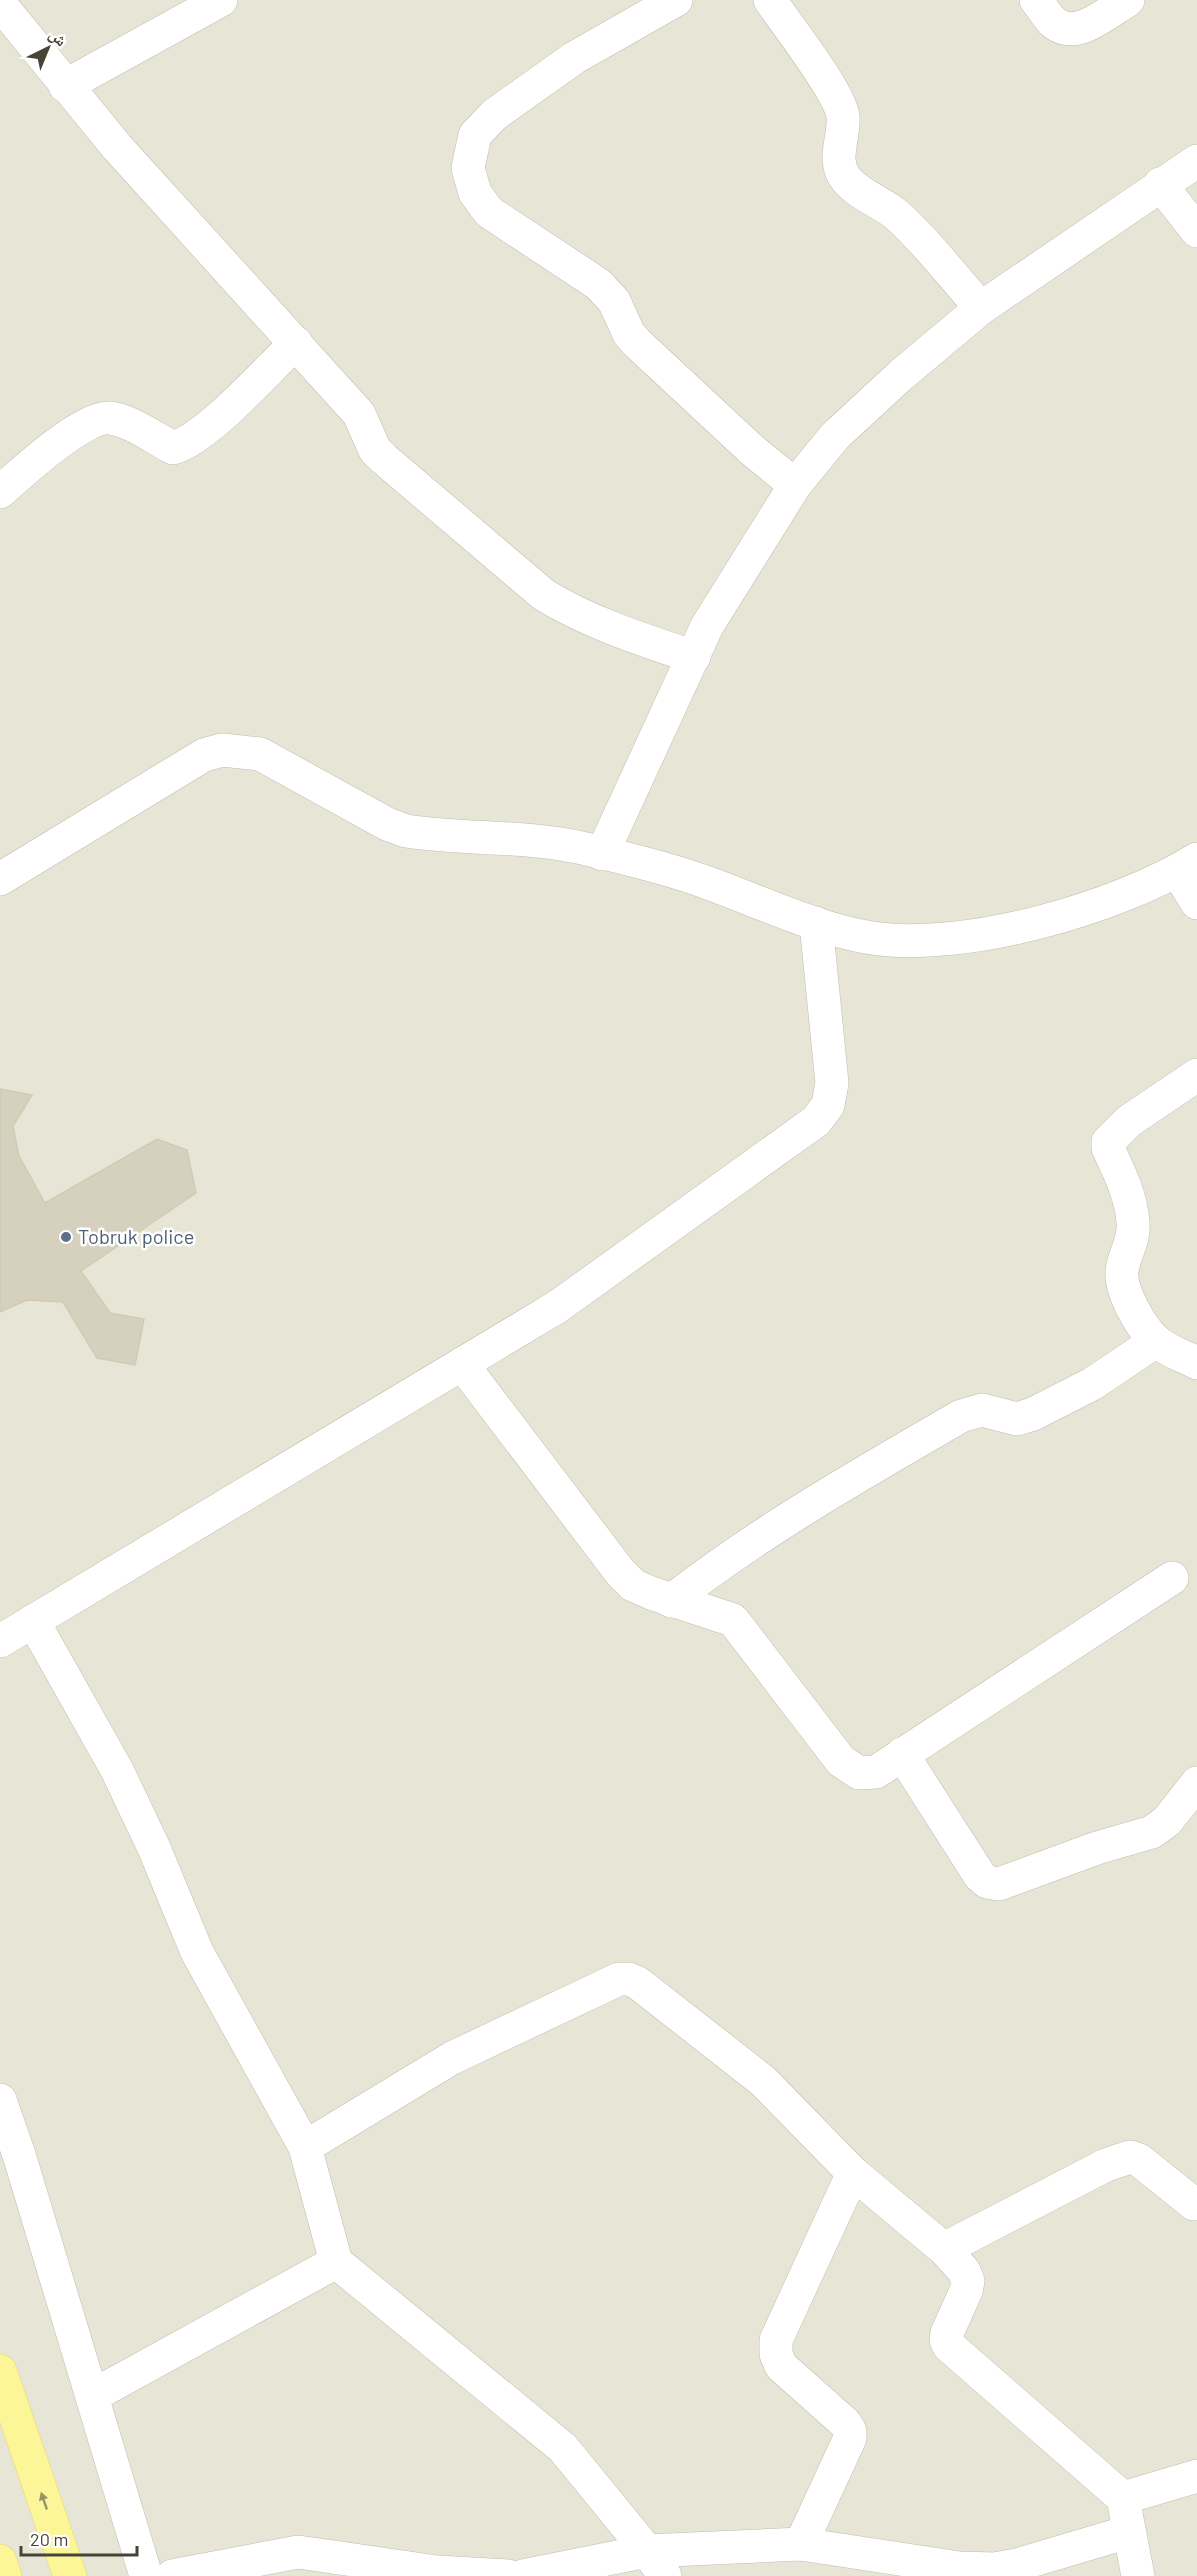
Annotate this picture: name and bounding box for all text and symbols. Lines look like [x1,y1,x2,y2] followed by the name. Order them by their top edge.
[18,18,78,78] north arrow
[45,24,71,50] text: ش
[78,1224,194,1248] place label: Tobruk police
[59,1230,73,1244] marker: Tobruk police
[39,2492,48,2510] one-way arrow
[21,2519,136,2557] scale bar
[30,2528,68,2550] text: 20 m

